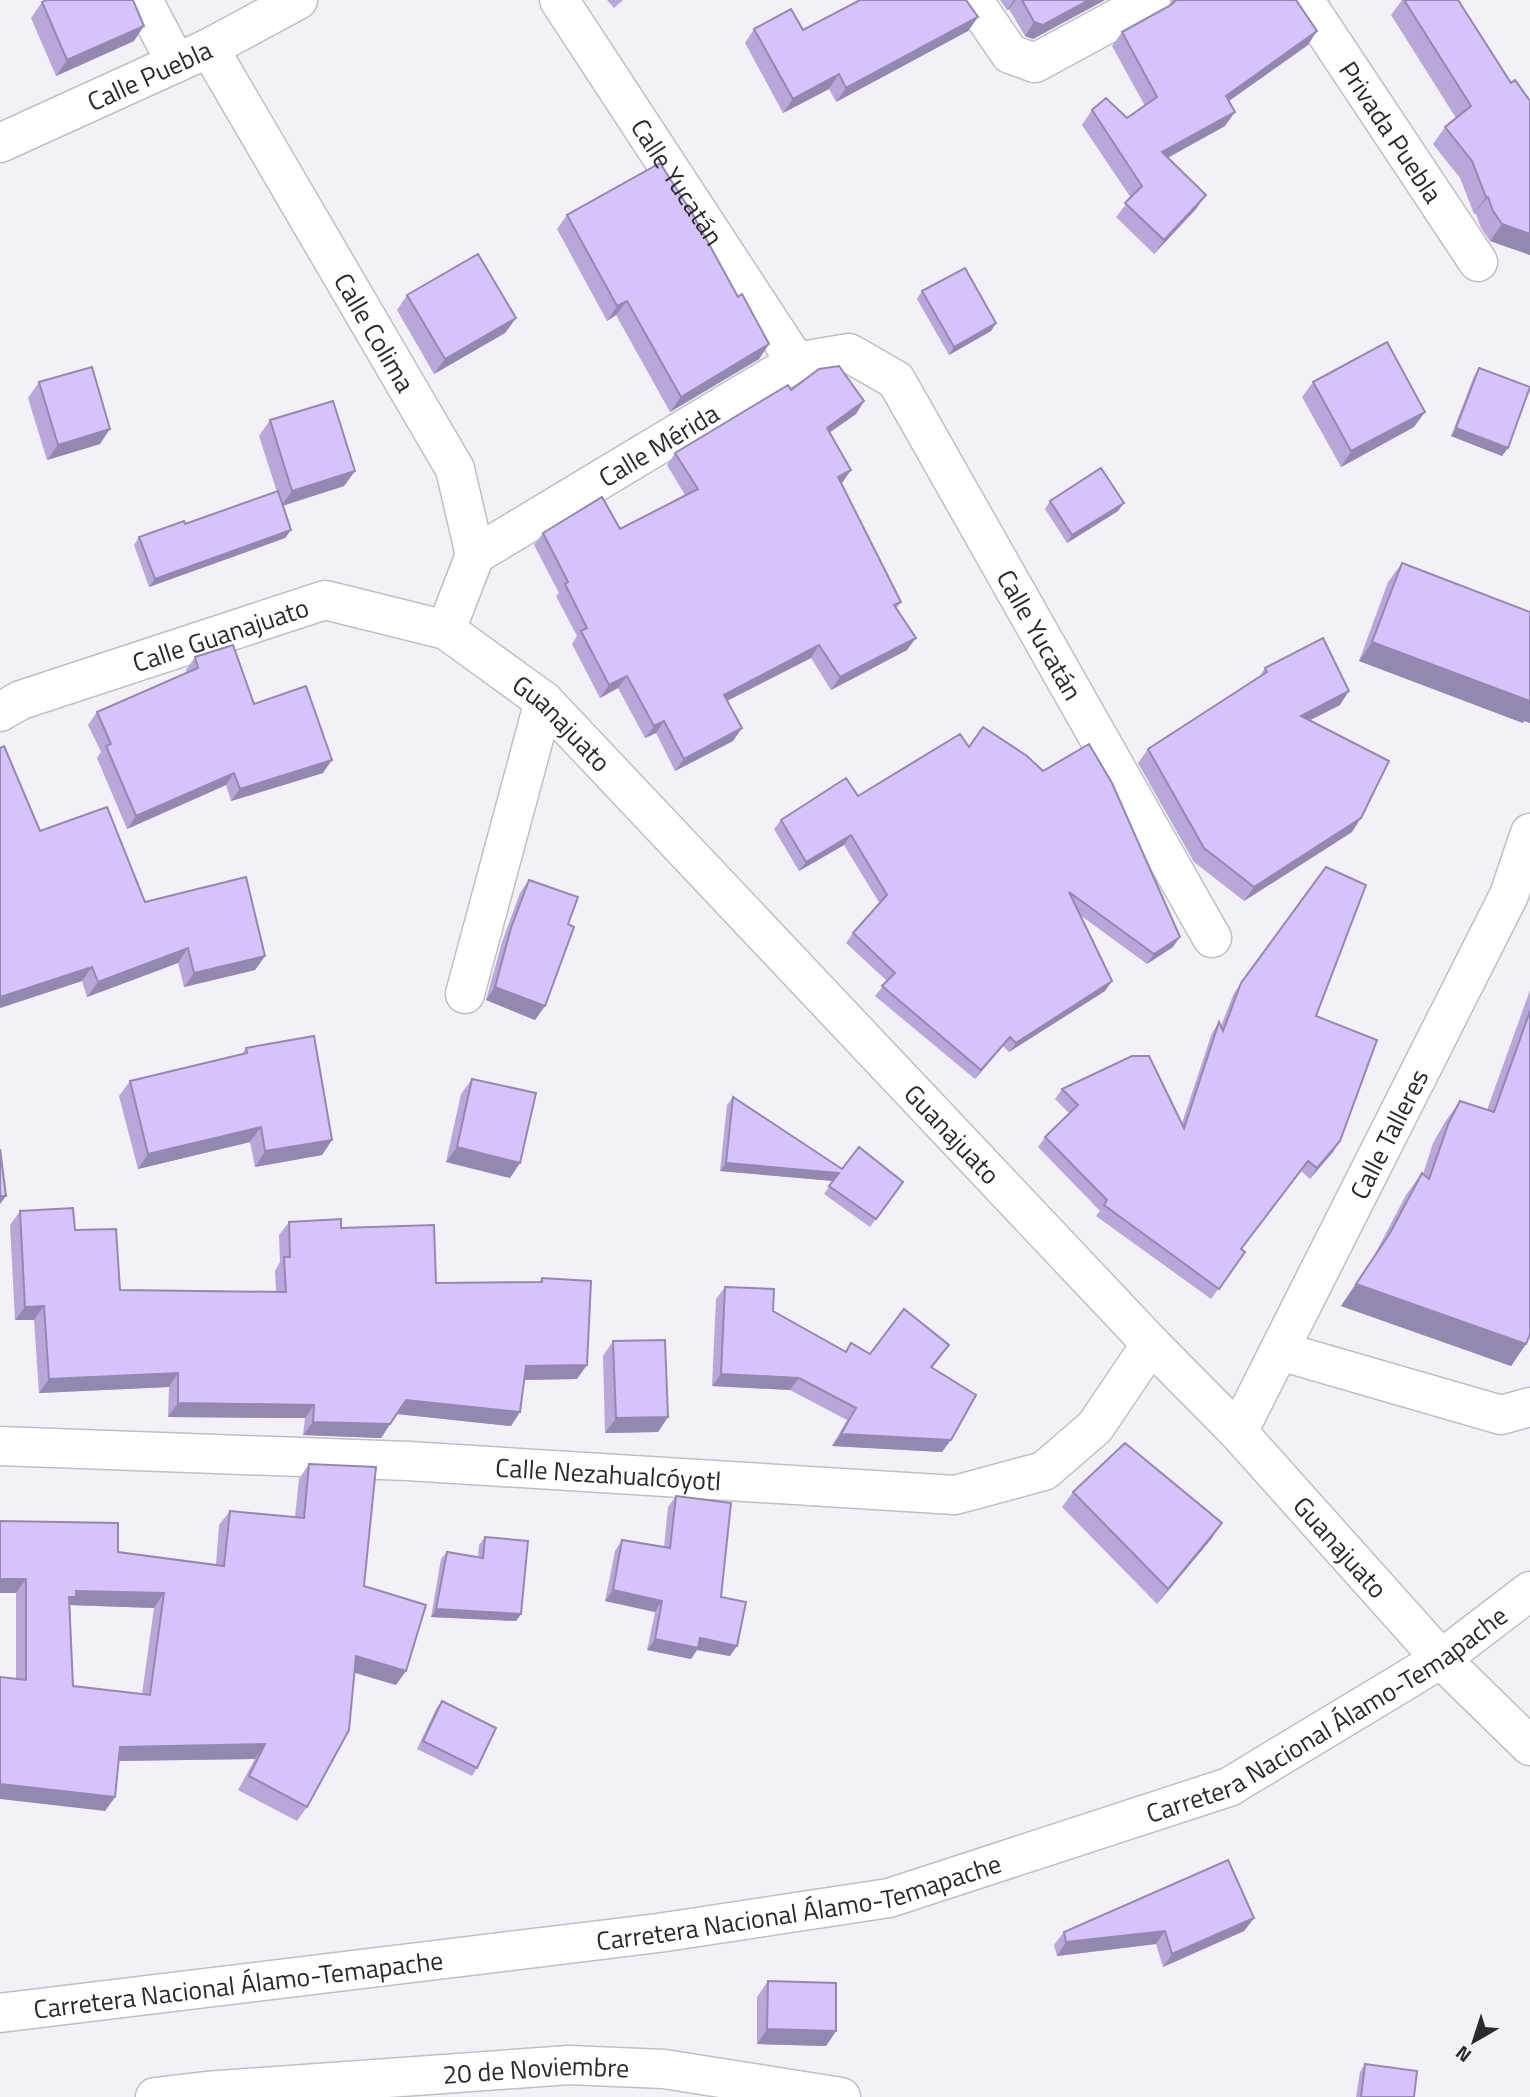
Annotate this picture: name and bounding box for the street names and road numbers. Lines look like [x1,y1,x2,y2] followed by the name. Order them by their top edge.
[81,30,218,120] street label: Calle Puebla
[1330,53,1453,210] street label: Privada Puebla
[622,110,734,253] street label: Calle Yucatán
[325,265,425,399] street label: Calle Colima
[591,393,726,496] street label: Calle Mérida
[987,562,1093,707] street label: Calle Yucatán
[127,587,314,682] street label: Calle Guanajuato
[505,665,620,780] street label: Guanajuato
[1339,1062,1438,1206] street label: Calle Talleres
[895,1075,1010,1193] street label: Guanajuato
[494,1447,722,1500] street label: Calle Nezahualcóyotl
[1284,1487,1397,1607] street label: Guanajuato
[1141,1596,1515,1832] street label: Carretera Nacional Álamo-Temapache
[594,1843,1006,1960] street label: Carretera Nacional Álamo-Temapache
[31,1940,445,2028] street label: Carretera Nacional Álamo-Temapache
[441,2045,630,2094] street label: 20 de Noviembre

